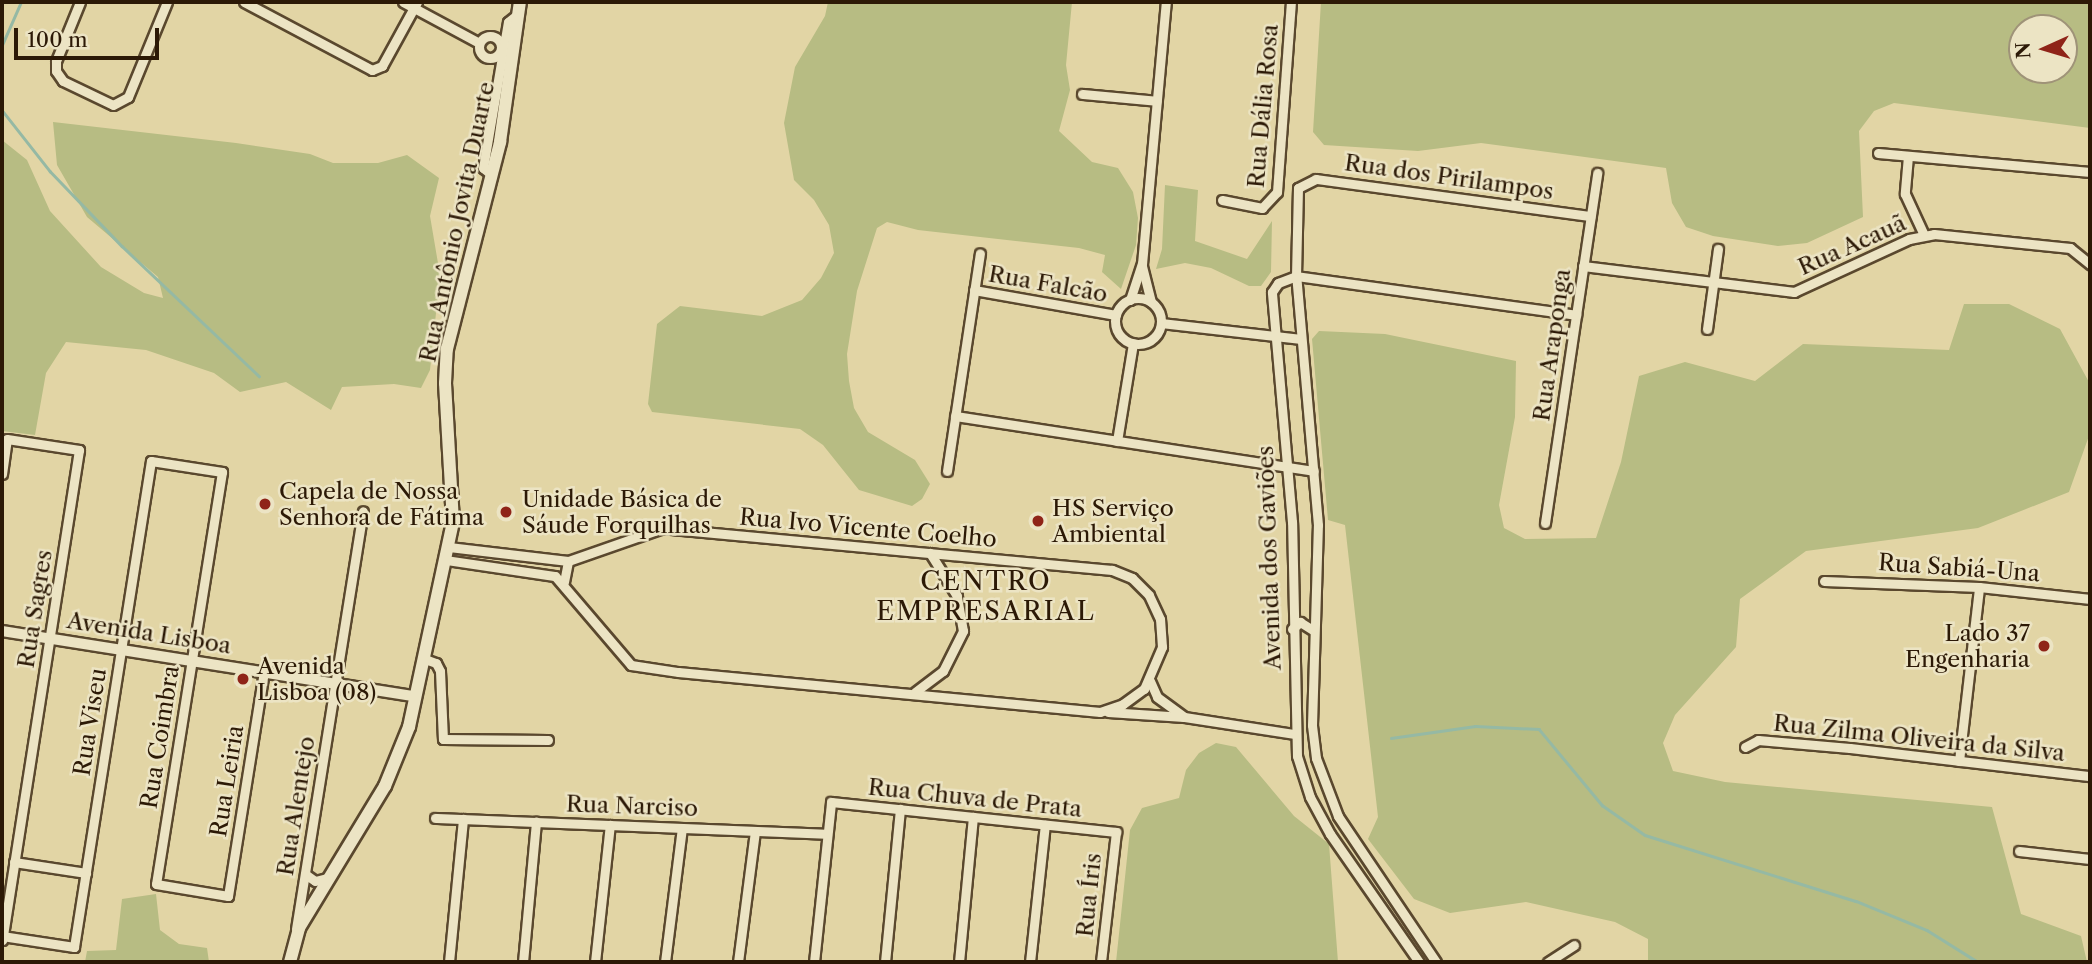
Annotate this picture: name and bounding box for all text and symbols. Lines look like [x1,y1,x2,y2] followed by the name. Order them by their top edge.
[18,14,163,58] scale bar
[2008,14,2078,84] north arrow
[1242,23,1284,189] street label: Rua Dália Rosa
[27,27,88,52] text: 100 m
[2012,41,2036,59] text: N
[414,79,500,365] street label: Rua Antônio Jovita Duarte
[1343,149,1555,205] street label: Rua dos Pirilampos
[1793,209,1911,281] street label: Rua Acauã
[986,260,1110,308] street label: Rua Falcão
[1528,266,1576,424] street label: Rua Araponga
[1251,445,1287,671] street label: Avenida dos Gaviões
[279,477,484,531] place label: Capela de Nossa Senhora de Fátima
[522,485,722,539] place label: Unidade Básica de Sáude Forquilhas
[1052,494,1174,548] place label: HS Serviço Ambiental
[257,496,273,512] marker: Capela de Nossa Senhora de Fátima
[496,502,516,522] marker: Unidade Básica de Sáude Forquilhas
[738,503,998,553] street label: Rua Ivo Vicente Coelho
[1030,513,1046,529] marker: HS Serviço Ambiental
[12,548,58,670] street label: Rua Sagres
[1877,549,2041,587] street label: Rua Sabiá-Una
[878,566,1094,628] district label: CENTRO EMPRESARIAL
[65,606,233,660] street label: Avenida Lisboa
[1905,619,2030,673] place label: Lado 37 Engenharia
[2036,638,2052,654] marker: Lado 37 Engenharia
[257,652,377,706] place label: Avenida Lisboa (08)
[135,663,185,811] street label: Rua Coimbra
[68,666,112,778] street label: Rua Viseu
[235,671,251,687] marker: Avenida Lisboa (08)
[1771,709,2067,767] street label: Rua Zilma Oliveira da Silva
[205,723,249,839] street label: Rua Leiria
[271,734,321,878] street label: Rua Alentejo
[866,773,1084,823] street label: Rua Chuva de Prata
[565,790,699,822] street label: Rua Narciso
[1071,851,1107,939] street label: Rua Íris

